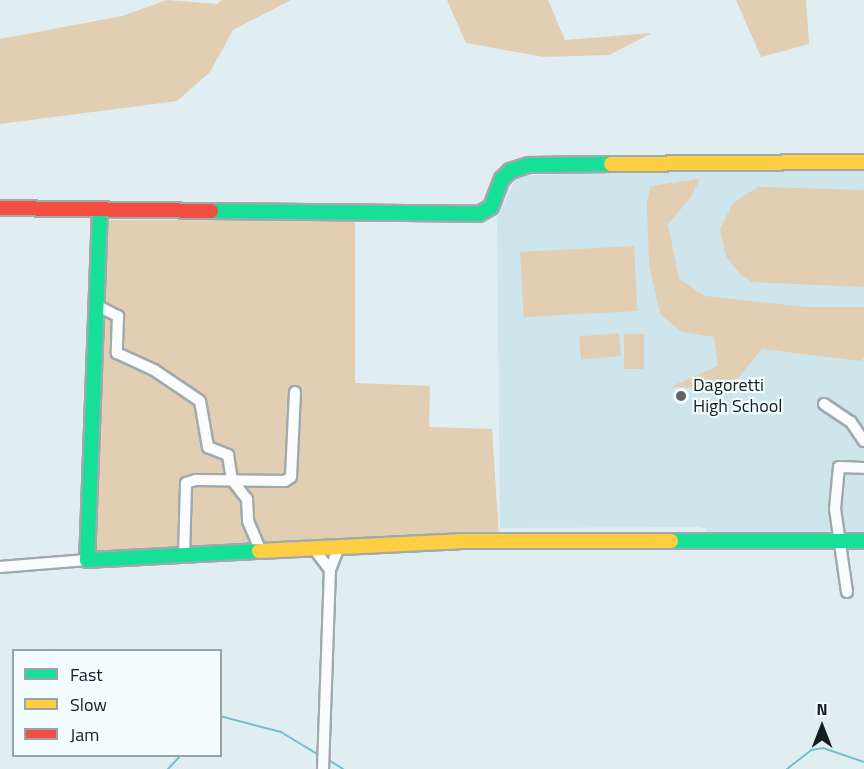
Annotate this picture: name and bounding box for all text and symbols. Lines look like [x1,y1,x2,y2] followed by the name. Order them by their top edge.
[693,375,782,418] place label: Dagoretti High School
[674,389,688,403] marker: Dagoretti High School
[12,649,222,757] legend
[70,661,103,688] text: Fast
[70,691,107,718] text: Slow
[792,697,852,757] north arrow
[816,697,828,721] text: N
[70,721,99,748] text: Jam

